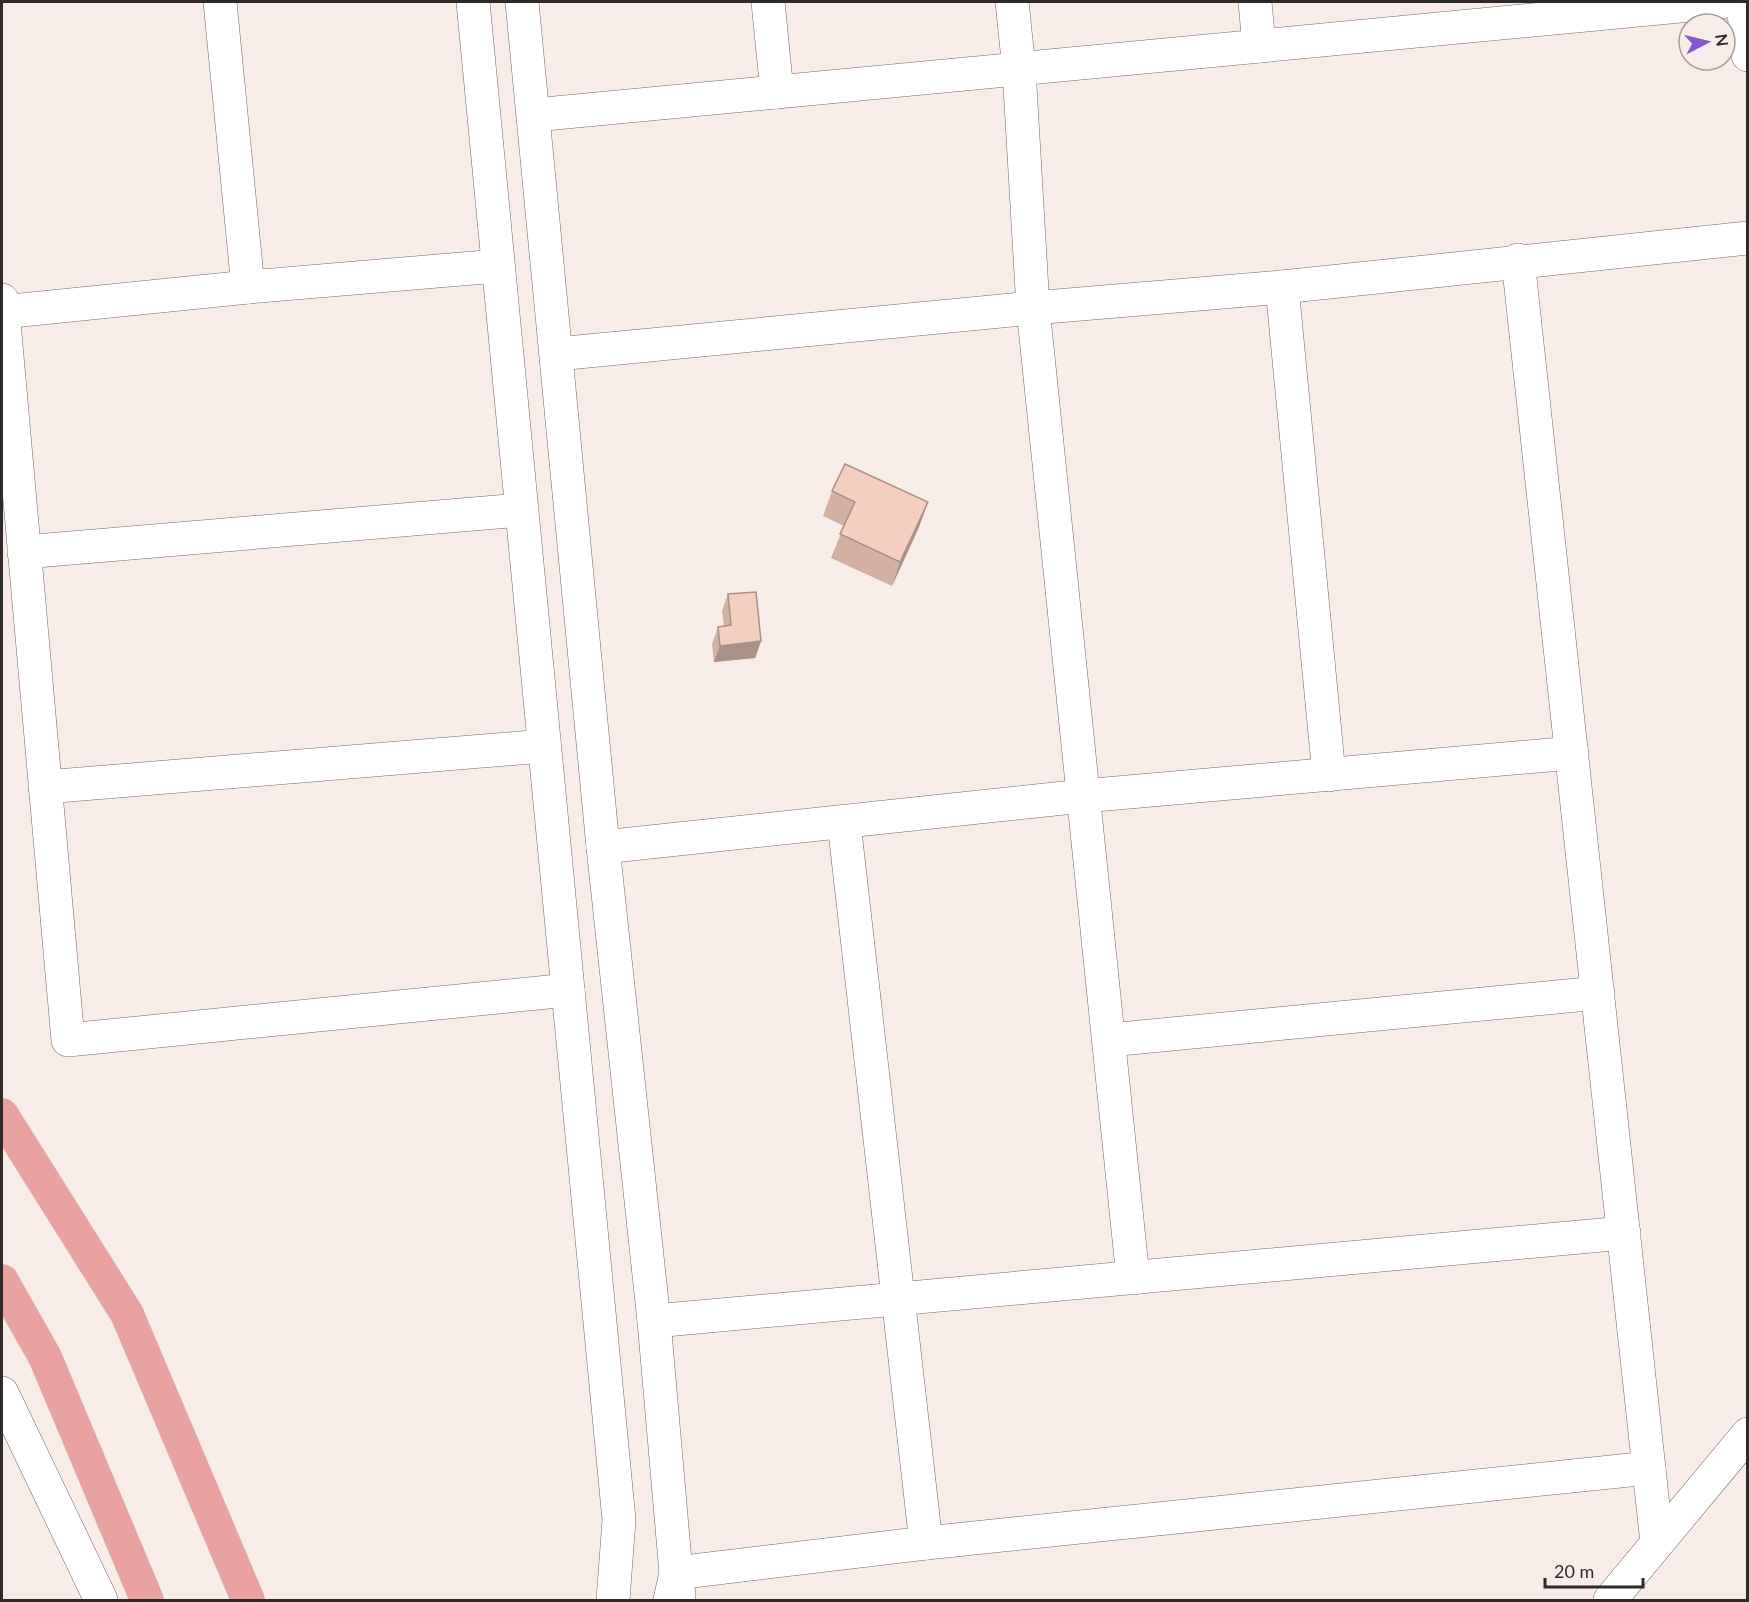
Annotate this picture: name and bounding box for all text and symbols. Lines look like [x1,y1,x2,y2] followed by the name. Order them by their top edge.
[1677,12,1737,72] north arrow
[1712,33,1733,47] text: N
[1545,1551,1642,1589] scale bar
[1554,1560,1594,1582] text: 20 m

